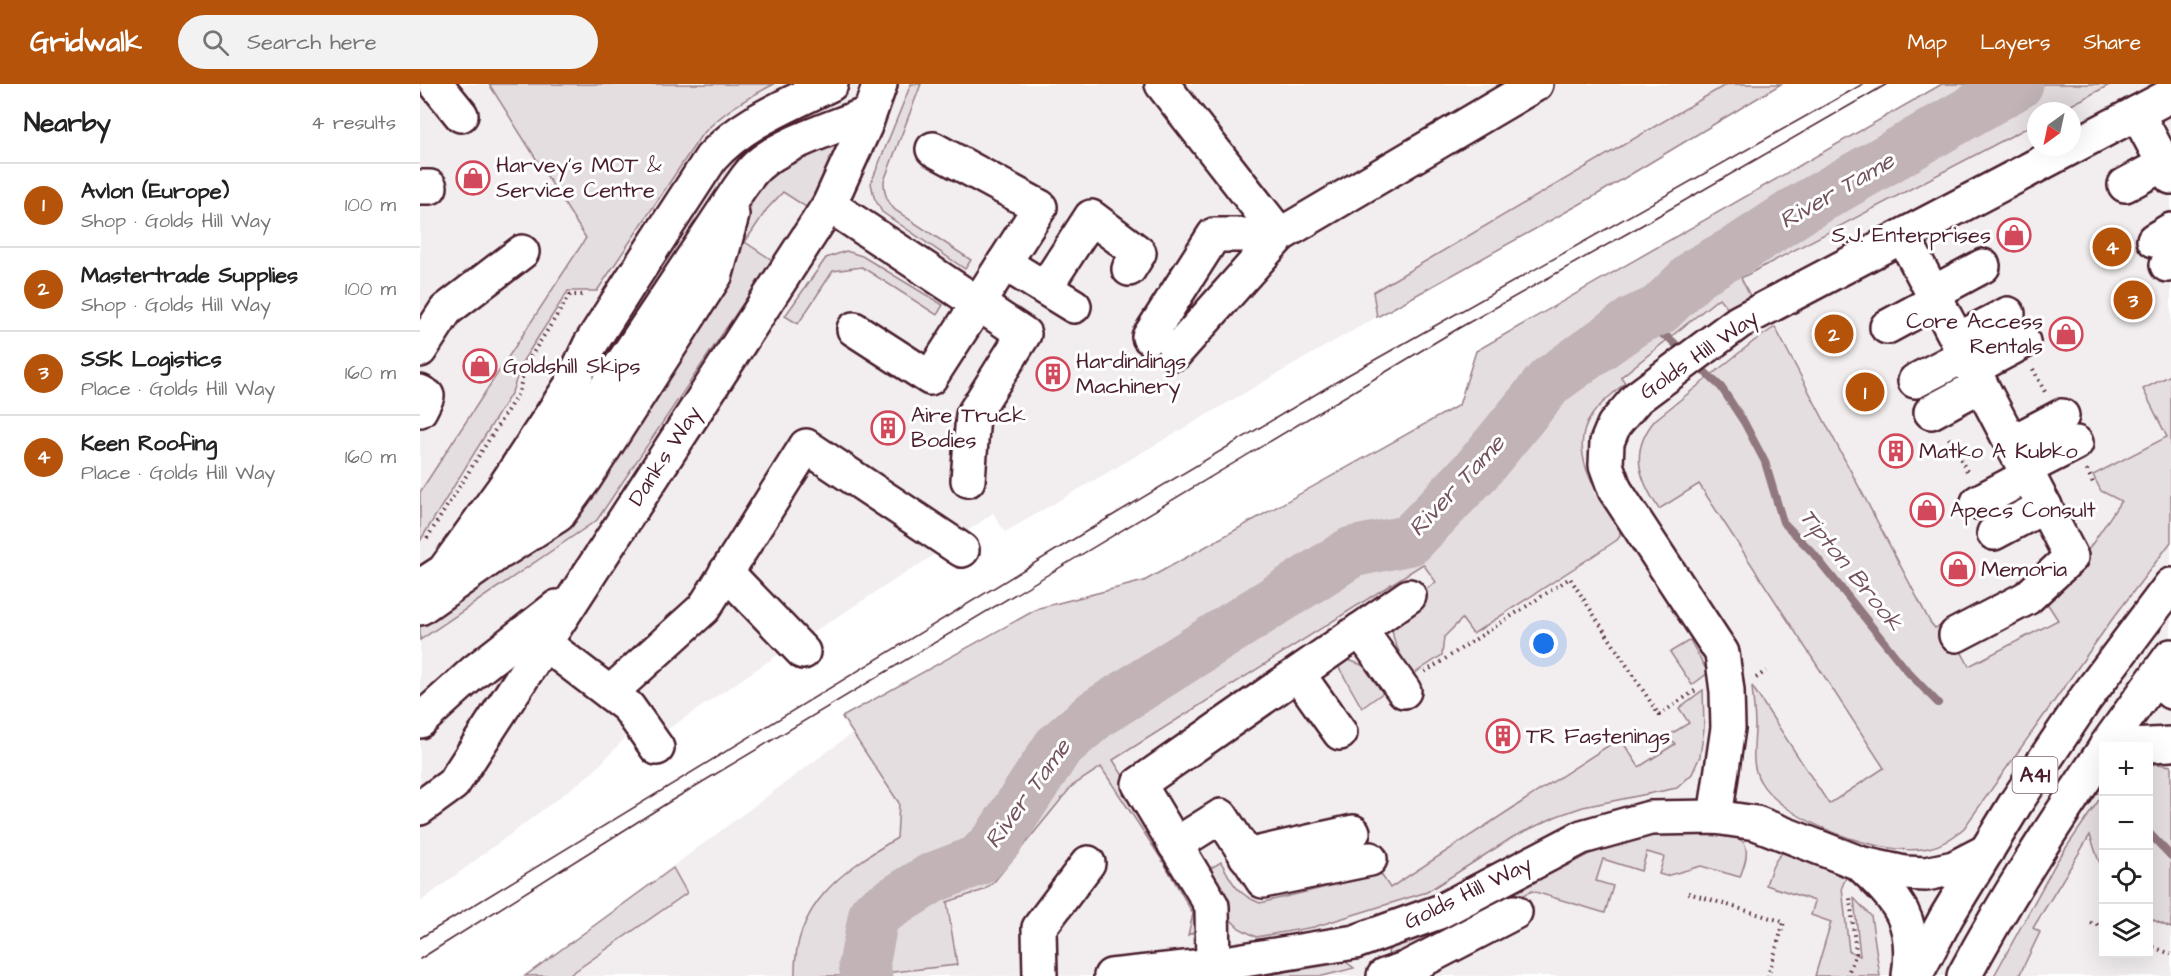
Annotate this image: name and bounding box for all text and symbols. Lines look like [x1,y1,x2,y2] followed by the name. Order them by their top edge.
[178,15,598,69] search box
[30,23,142,62] text: Gridwalk
[199,26,232,59] icon: search
[247,27,377,58] text: Search here
[1907,28,1947,57] text: Map
[1980,28,2050,57] text: Layers
[2083,28,2141,57] text: Share
[2027,102,2081,156] north arrow
[24,105,111,141] text: Nearby
[311,109,396,137] text: 4 results
[1773,144,1902,238] water label: River Tame
[496,150,662,206] place label: Harvey's MOT & Service Centre
[455,160,491,196] shop icon: Harvey's MOT & Service Centre
[81,176,229,207] text: Avlon (Europe)
[42,191,45,219] text: 1
[345,191,396,219] text: 100 m
[81,207,271,235] text: Shop · Golds Hill Way
[1996,217,2032,253] shop icon: S.J. Enterprises
[1832,220,1991,251] place label: S.J. Enterprises
[2092,224,2132,270] pin: 4
[81,260,298,291] text: Mastertrade Supplies
[38,275,49,303] text: 2
[345,275,396,303] text: 100 m
[2114,278,2152,322] pin: 3
[81,291,271,319] text: Shop · Golds Hill Way
[1633,303,1765,408] street label: Golds Hill Way
[1906,306,2043,362] place label: Core Access Rentals
[1814,312,1854,356] pin: 2
[2048,316,2084,352] shop icon: Core Access Rentals
[81,344,222,375] text: SSK Logistics
[1076,346,1186,403] place label: Hardindings Machinery
[462,348,498,384] shop icon: Goldshill Skips
[503,351,641,382] place label: Goldshill Skips
[1035,356,1071,392] building icon: Hardindings Machinery
[38,359,49,387] text: 3
[345,359,396,387] text: 160 m
[1846,370,1884,414] pin: 1
[81,375,275,403] text: Place · Golds Hill Way
[621,400,710,513] street label: Danks Way
[911,400,1026,456] place label: Aire Truck Bodies
[870,410,906,446] building icon: Aire Truck Bodies
[1401,427,1514,544] water label: River Tame
[81,428,217,459] text: Keen Roofing
[1878,433,1914,469] building icon: Matko A Kubko
[1919,436,2078,467] place label: Matko A Kubko
[37,443,50,471] text: 4
[345,443,396,471] text: 160 m
[81,459,275,487] text: Place · Golds Hill Way
[1909,492,1945,528] shop icon: Apecs Consult
[1950,495,2096,526] place label: Apecs Consult
[1791,501,1912,639] water label: Tipton Brook
[1940,551,1976,587] shop icon: Memoria
[1981,554,2067,585] place label: Memoria
[1529,629,1558,658] your location
[1485,718,1521,754] building icon: TR Fastenings
[1526,721,1670,753] place label: TR Fastenings
[977,731,1080,856] water label: River Tame
[2099,742,2153,958] map controls
[2099,742,2153,796] button: +
[2012,757,2058,793] road number: A41
[2099,796,2153,850] button: −
[1399,849,1537,938] street label: Golds Hill Way
[2099,850,2153,904] button: locate
[2099,904,2153,958] button: layers

